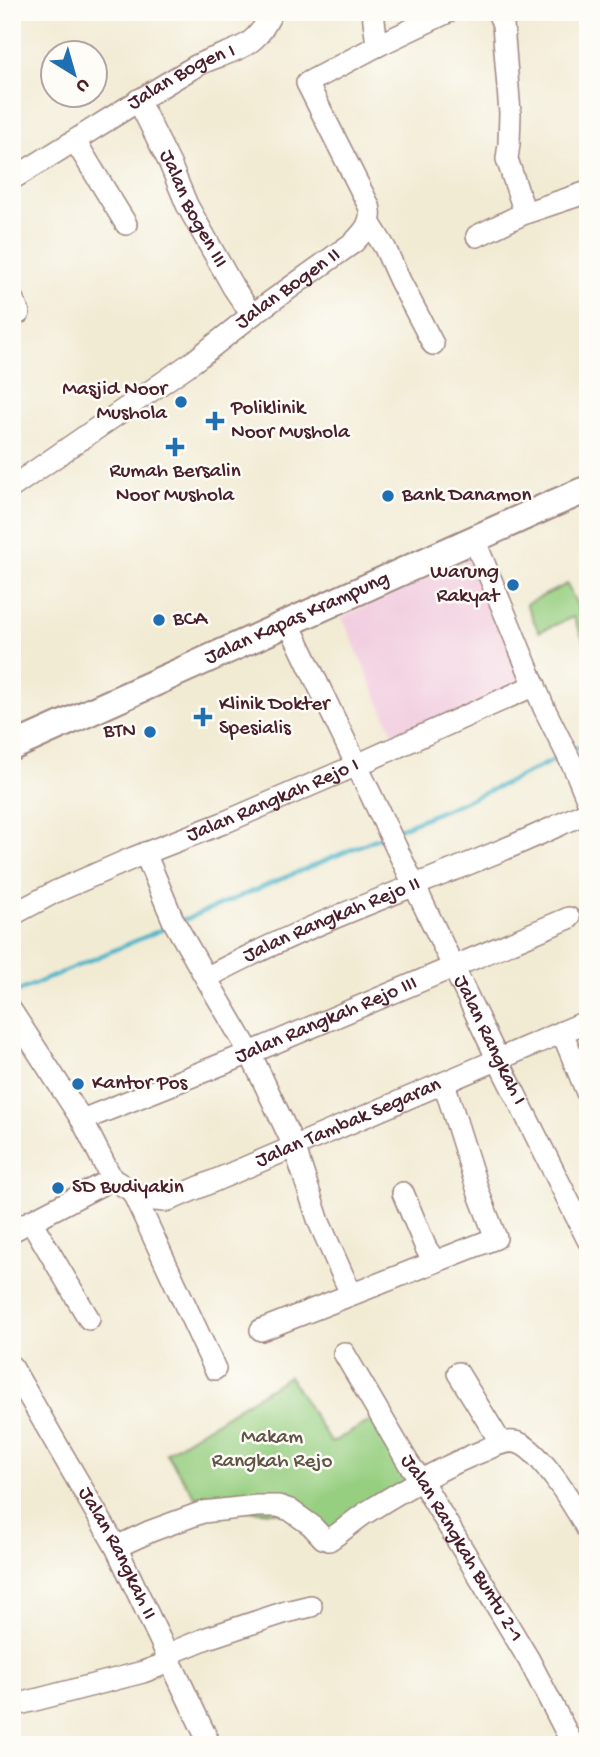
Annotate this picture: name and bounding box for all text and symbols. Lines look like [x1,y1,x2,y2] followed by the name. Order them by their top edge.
[38,38,108,108] north arrow
[123,39,239,117] street label: Jalan Bogen I
[71,72,93,97] text: U
[153,146,232,272] street label: Jalan Bogen III
[231,243,346,335] street label: Jalan Bogen II
[62,378,169,427] place label: Masjid Noor Mushola
[173,394,189,410] marker: Masjid Noor Mushola
[230,397,351,446] place label: Poliklinik Noor Mushola
[205,411,225,431] marker: Poliklinik Noor Mushola
[165,437,185,457] marker: Rumah Bersalin Noor Mushola
[109,460,241,509] place label: Rumah Bersalin Noor Mushola
[401,484,531,509] place label: Bank Danamon
[380,488,396,504] marker: Bank Danamon
[430,561,501,610] place label: Warung Rakyat
[201,566,394,671] street label: Jalan Kapas Krampung
[505,577,521,593] marker: Warung Rakyat
[172,608,209,633] place label: BCA
[151,612,167,628] marker: BCA
[219,693,331,742] place label: Klinik Dokter Spesialis
[193,707,213,727] marker: Klinik Dokter Spesialis
[102,720,136,745] place label: BTN
[142,724,158,740] marker: BTN
[183,753,363,848] street label: Jalan Rangkah Rejo I
[239,872,424,969] street label: Jalan Rangkah Rejo II
[232,971,421,1070] street label: Jalan Rangkah Rejo III
[447,972,531,1109] street label: Jalan Rangkah I
[92,1072,189,1097] place label: Kantor Pos
[252,1073,445,1174] street label: Jalan Tambak Segaran
[70,1076,86,1092] marker: Kantor Pos
[72,1176,184,1201] place label: SD Budiyakin
[50,1180,66,1196] marker: SD Budiyakin
[212,1426,332,1475] park label: Makam Rangkah Rejo
[394,1450,528,1647] street label: Jalan Rangkah Buntu 2-1
[72,1483,161,1624] street label: Jalan Rangkah II

